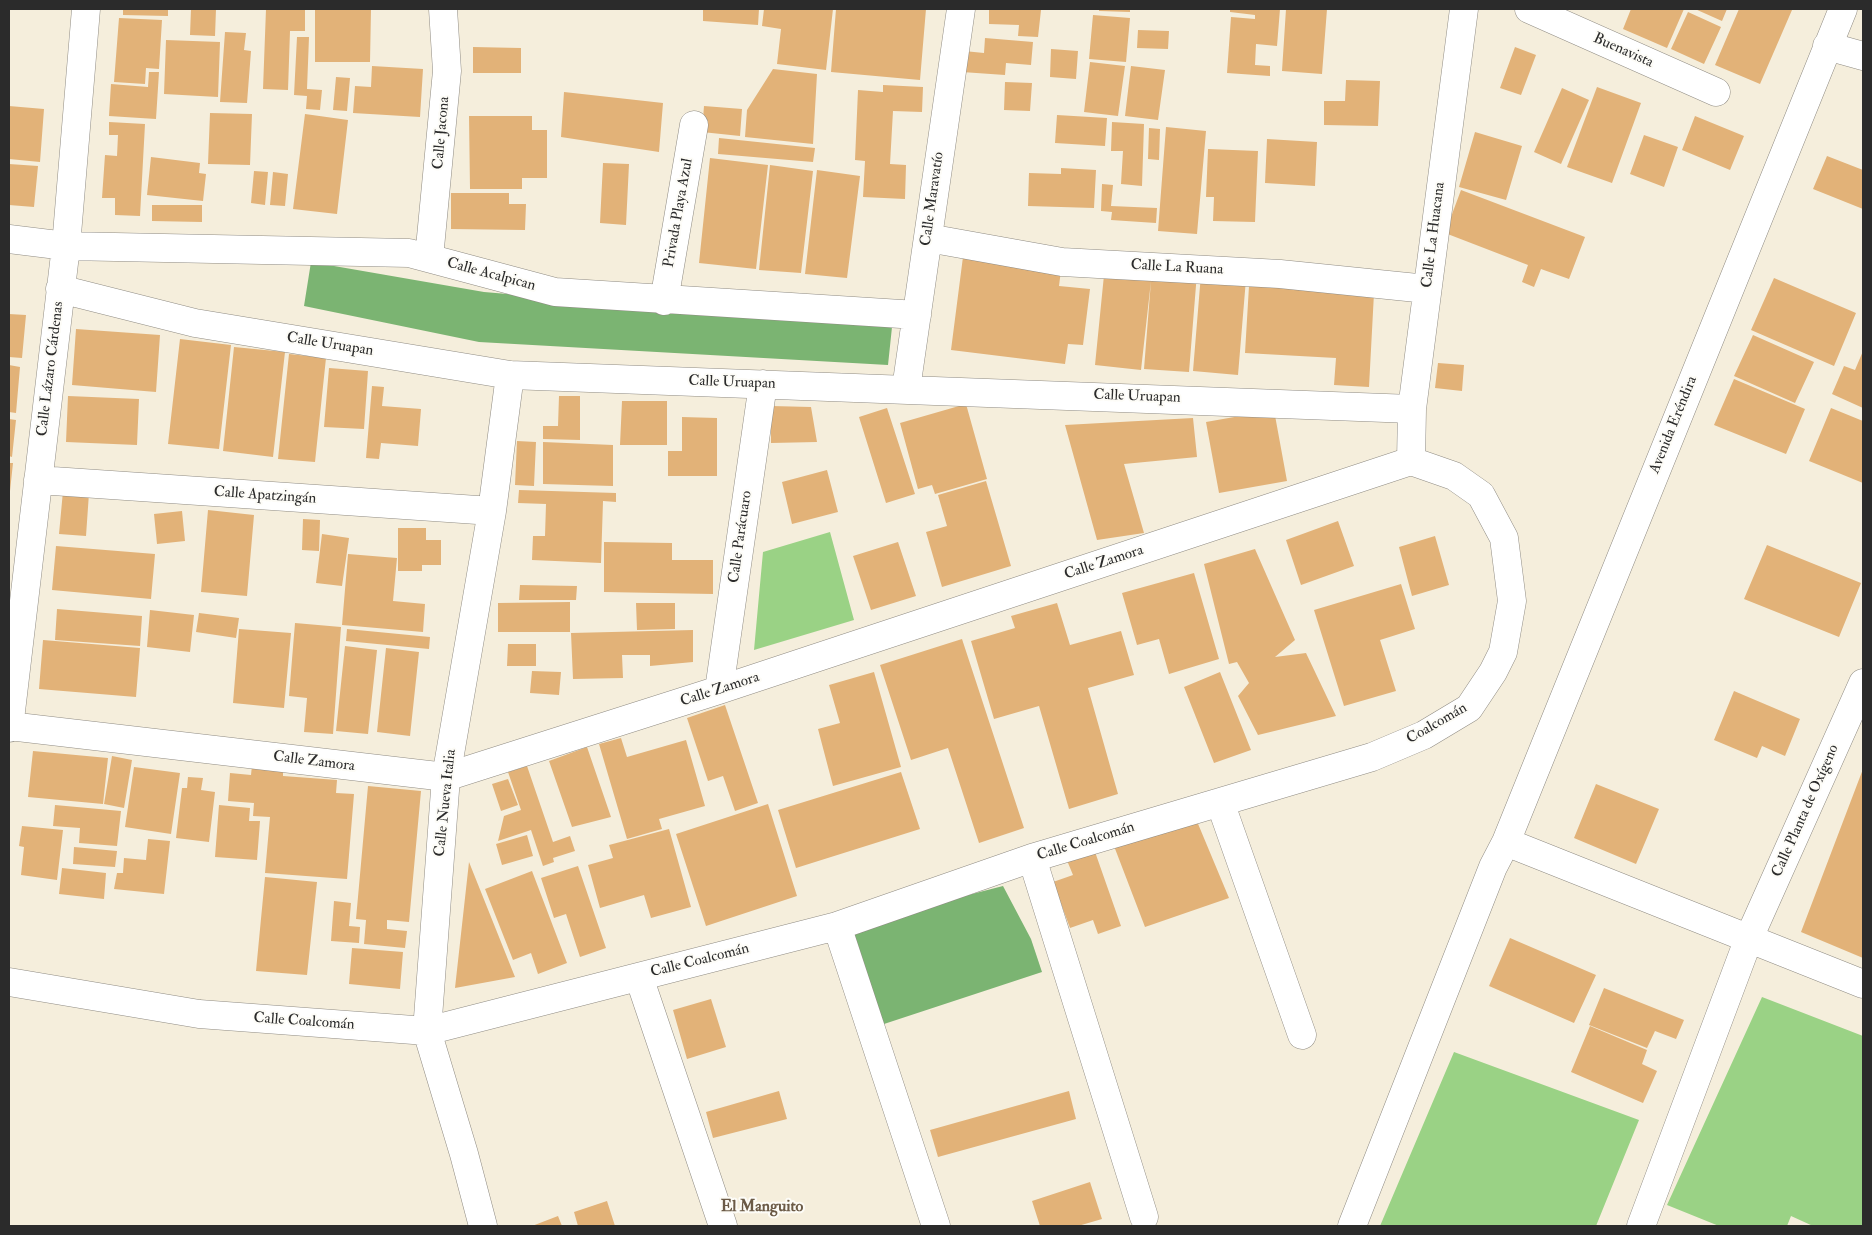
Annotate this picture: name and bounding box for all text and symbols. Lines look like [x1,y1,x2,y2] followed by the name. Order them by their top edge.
[1590,30,1656,72] street label: Buenavista
[430,96,454,170] street label: Calle Jacona
[917,151,949,247] street label: Calle Maravatío
[661,157,697,269] street label: Privada Playa Azul
[1419,181,1449,289] street label: Calle La Huacana
[445,255,537,295] street label: Calle Acalpican
[1130,257,1224,279] street label: Calle La Ruana
[34,301,68,437] street label: Calle Lázaro Cárdenas
[285,329,375,361] street label: Calle Uruapan
[688,372,776,394] street label: Calle Uruapan
[1646,374,1702,476] street label: Avenida Eréndira
[1093,386,1181,408] street label: Calle Uruapan
[213,483,317,509] street label: Calle Apatzingán
[726,490,756,584] street label: Calle Parácuaro
[1062,542,1146,584] street label: Calle Zamora
[678,669,762,711] street label: Calle Zamora
[1404,699,1470,749] street label: Coalcomán
[1769,742,1843,880] street label: Calle Planta de Oxígeno
[272,748,356,776] street label: Calle Zamora
[431,748,461,858] street label: Calle Nueva Italia
[1035,819,1137,865] street label: Calle Coalcomán
[649,940,751,982] street label: Calle Coalcomán
[253,1009,355,1035] street label: Calle Coalcomán
[721,1198,803,1218] district label: El Manguito

